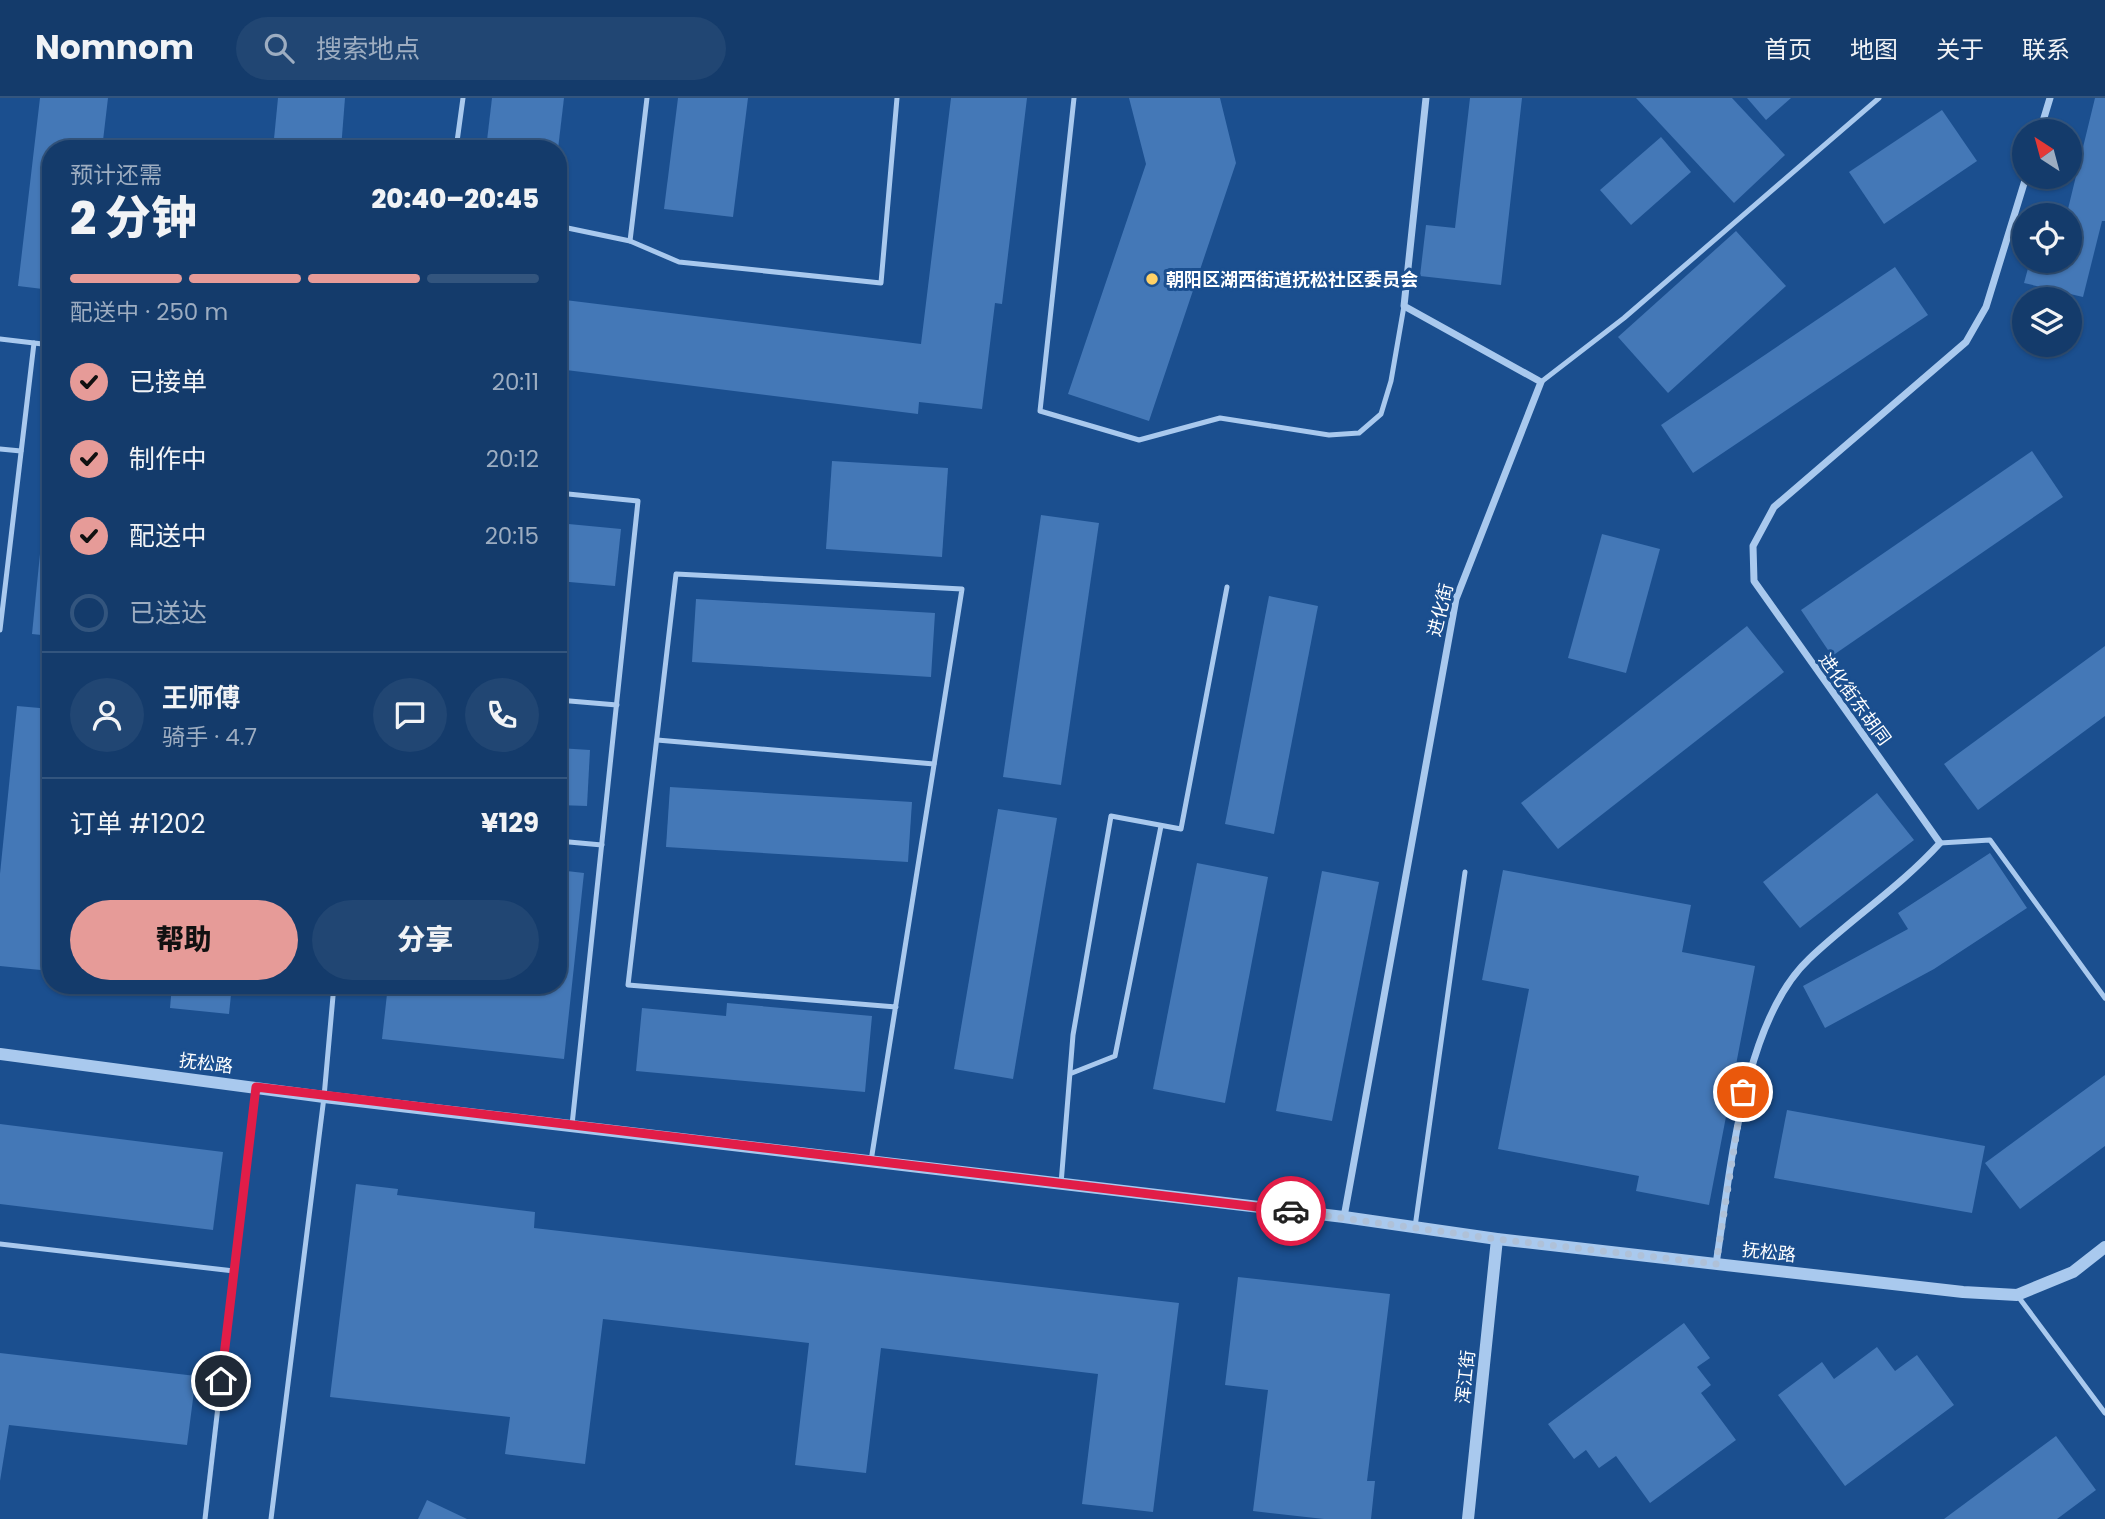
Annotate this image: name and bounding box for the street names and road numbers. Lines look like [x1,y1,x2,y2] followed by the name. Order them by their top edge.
[1421,581,1459,639] street label: 进化街
[1813,648,1897,750] street label: 进化街东胡同
[178,1047,234,1079] street label: 抚松路
[1741,1237,1797,1267] street label: 抚松路
[1450,1349,1480,1405] street label: 浑江街

